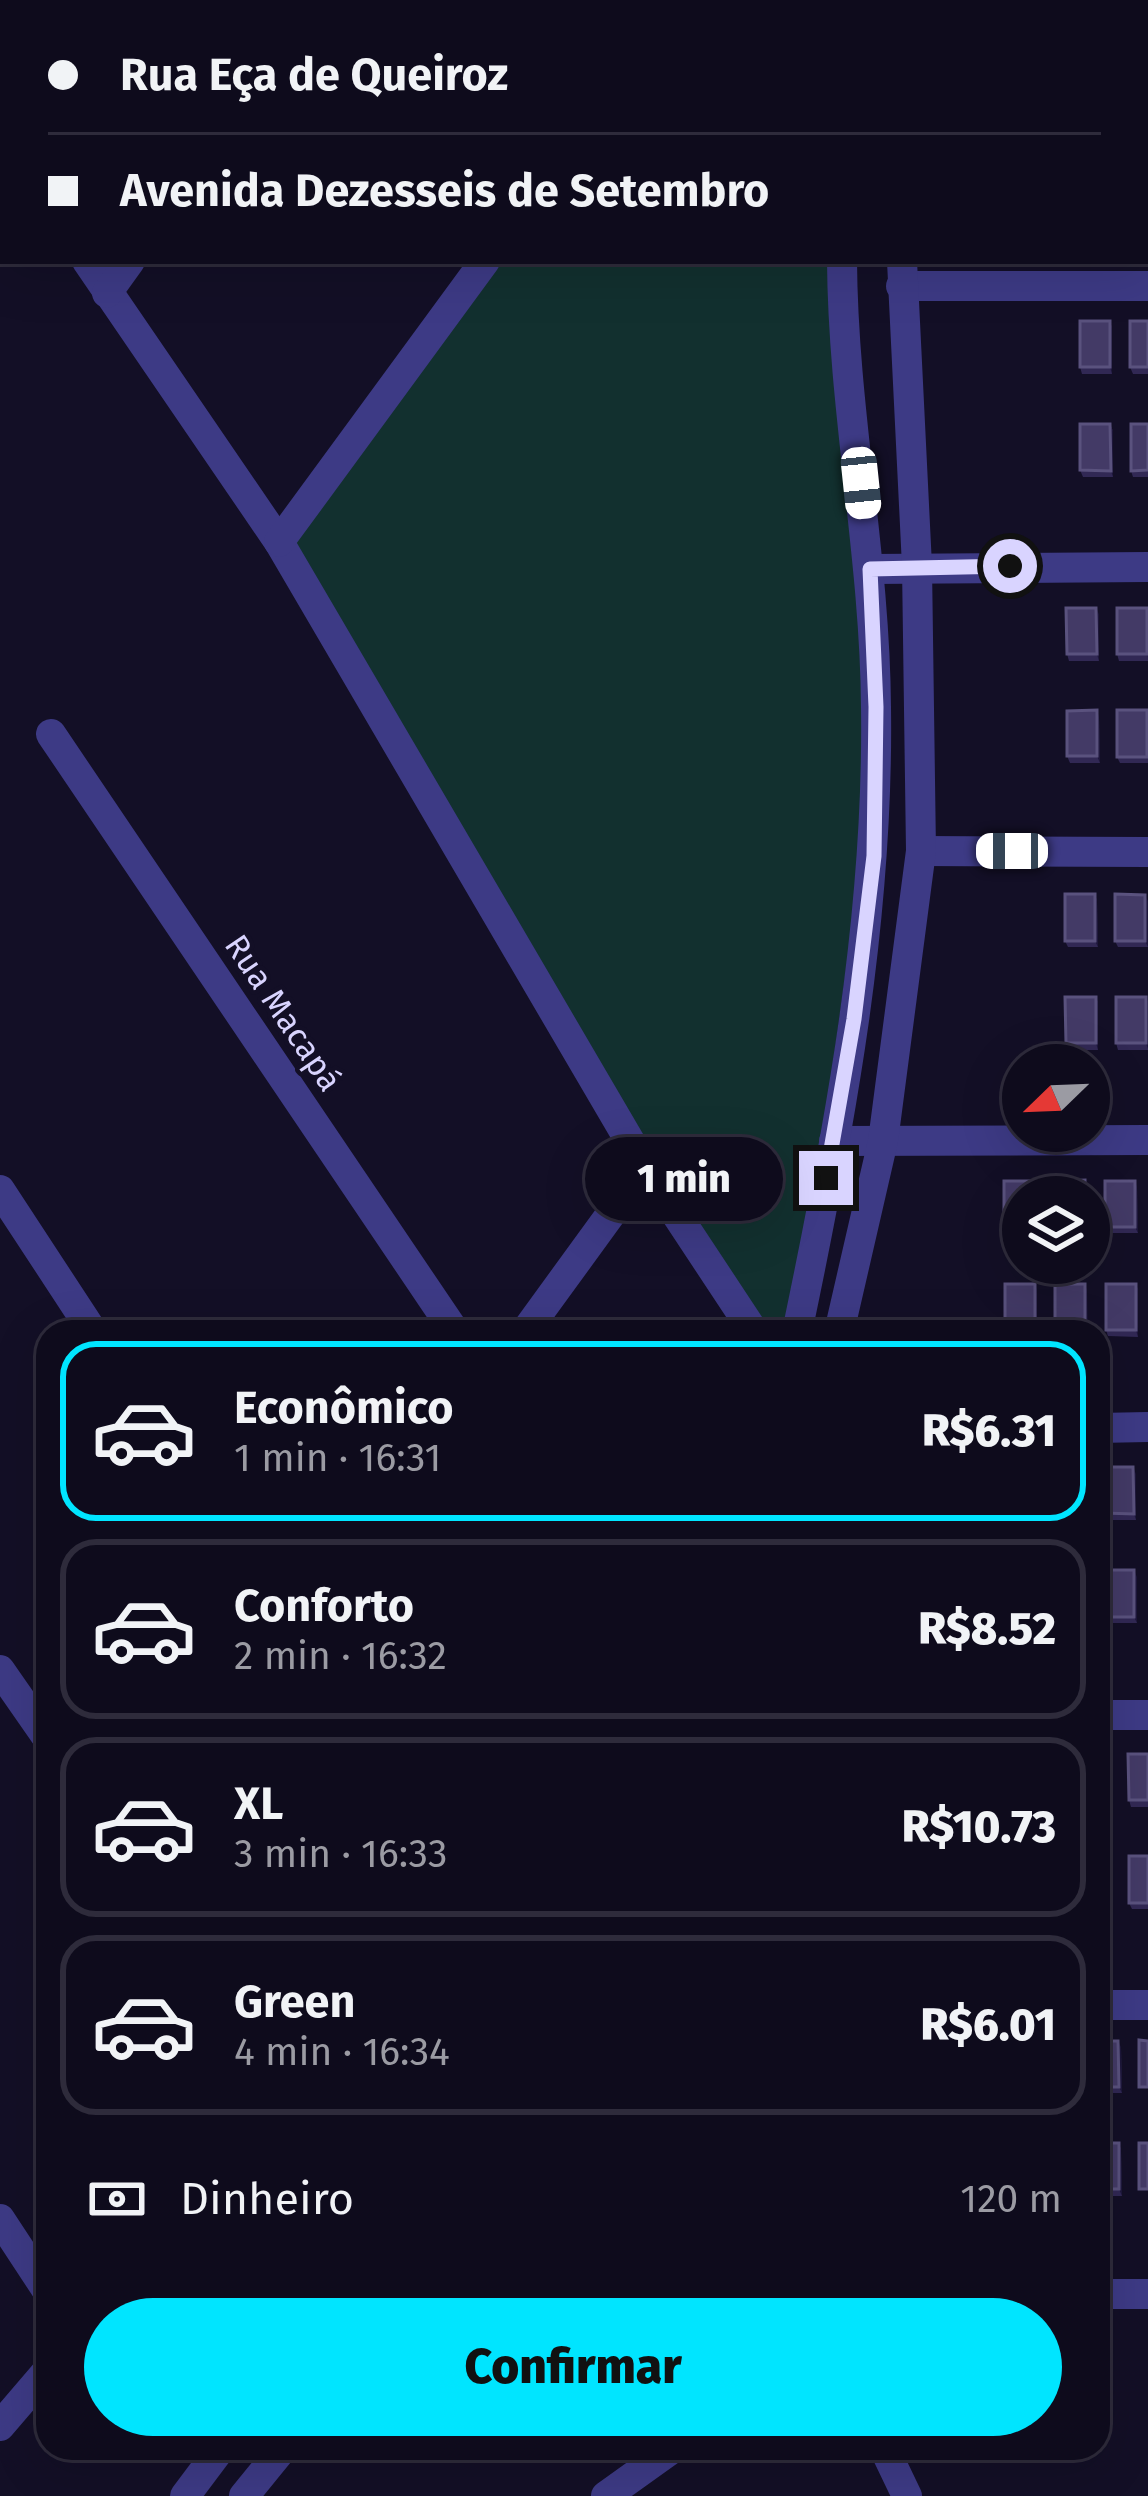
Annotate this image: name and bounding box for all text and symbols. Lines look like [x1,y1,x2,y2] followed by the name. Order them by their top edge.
[120,48,508,102] text: Rua Eça de Queiroz
[120,164,769,218] text: Avenida Dezesseis de Setembro
[839,445,883,521] car
[983,539,1037,593] route start
[976,833,1048,869] car
[216,927,350,1099] street label: Rua Macapá
[1002,1044,1110,1152] north arrow
[1002,1044,1110,1284] map controls
[586,1136,784,1220] callout: 1 min
[799,1151,853,1205] route end
[637,1156,731,1202] text: 1 min
[1002,1176,1110,1284] button: layers
[90,1377,198,1485] icon: car
[234,1381,454,1435] text: Econômico
[922,1404,1056,1458] text: R$6.31
[234,1435,441,1481] text: 1 min · 16:31
[90,1575,198,1683] icon: car
[234,1579,414,1633] text: Conforto
[918,1602,1056,1656] text: R$8.52
[234,1633,447,1679] text: 2 min · 16:32
[90,1773,198,1881] icon: car
[234,1777,283,1831] text: XL
[902,1800,1056,1854] text: R$10.73
[234,1831,447,1877] text: 3 min · 16:33
[90,1971,198,2079] icon: car
[234,1975,355,2029] text: Green
[921,1998,1056,2052] text: R$6.01
[234,2029,450,2075] text: 4 min · 16:34
[84,2166,150,2232] icon: cash
[180,2172,354,2226] text: Dinheiro
[960,2176,1062,2222] text: 120 m
[84,2298,1062,2436] button: Confirmar

